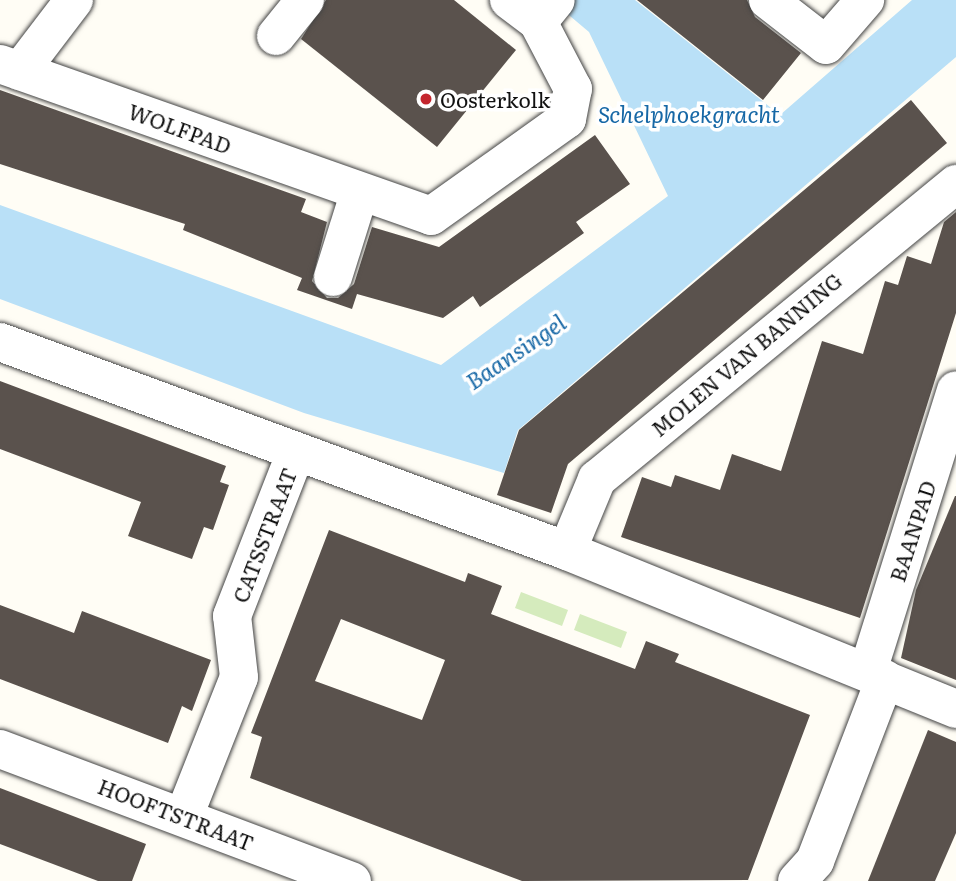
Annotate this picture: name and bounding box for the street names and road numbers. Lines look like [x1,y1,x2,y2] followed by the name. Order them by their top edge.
[125,98,235,158] street label: WOLFPAD
[646,267,846,441] street label: MOLEN VAN BANNING
[227,464,301,606] street label: CATSSTRAAT
[884,477,940,585] street label: BAANPAD
[95,773,257,855] street label: HOOFTSTRAAT

